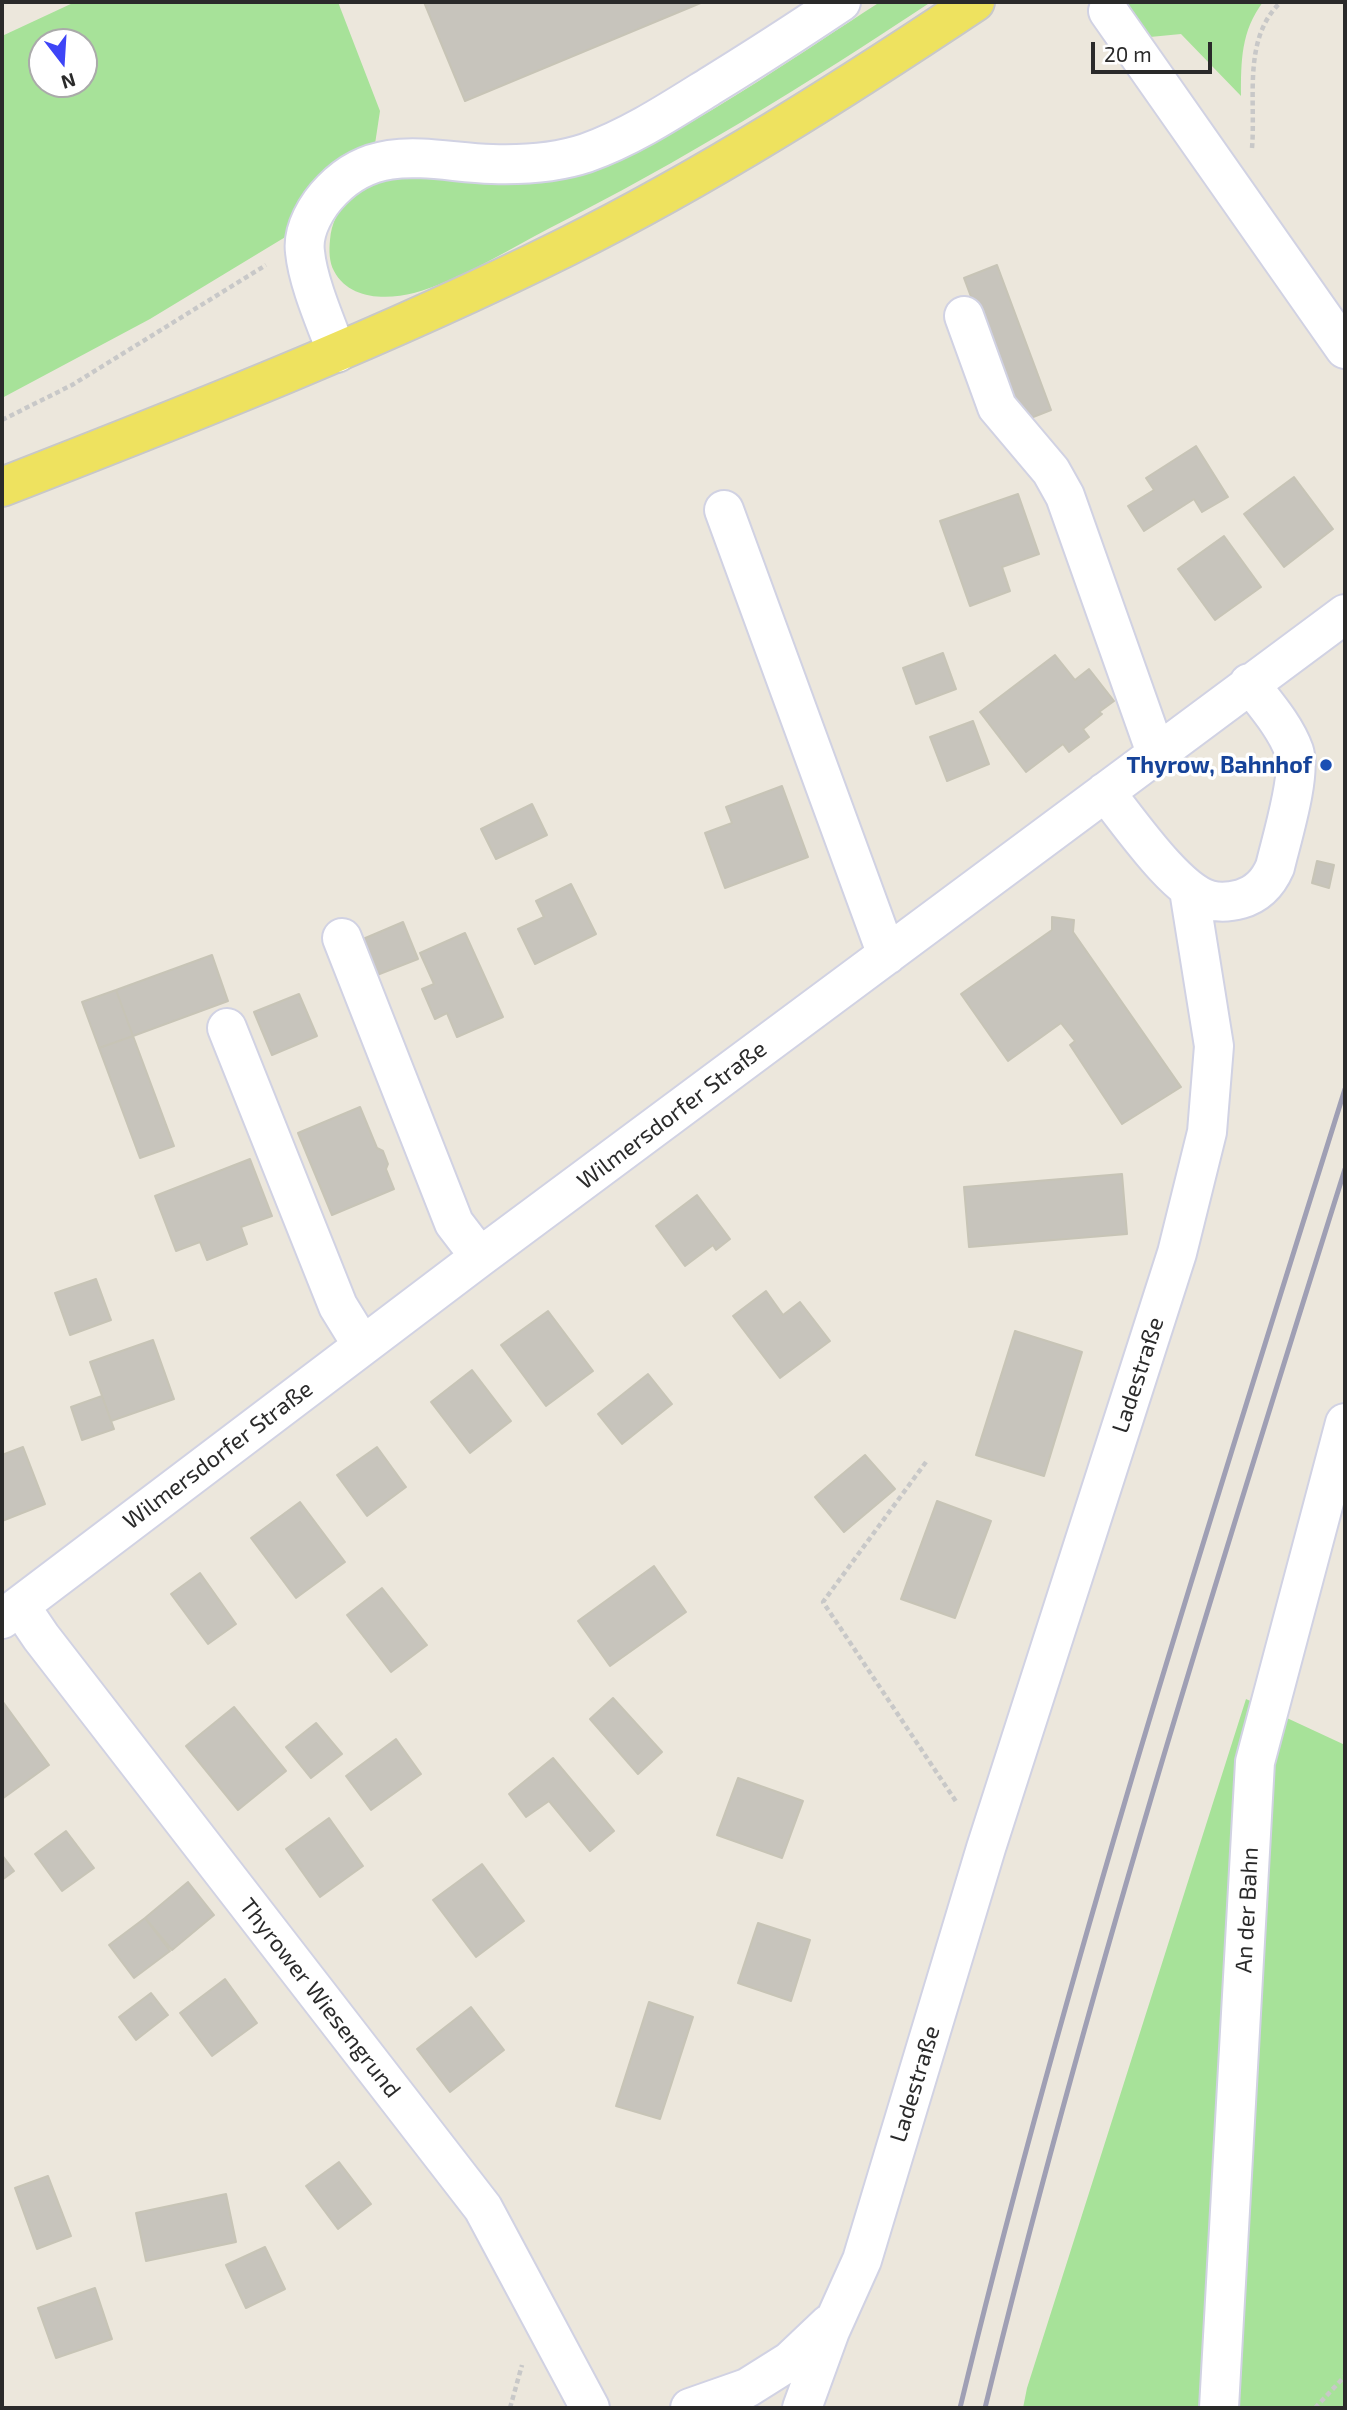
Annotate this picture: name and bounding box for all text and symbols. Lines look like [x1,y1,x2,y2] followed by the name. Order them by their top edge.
[28,28,98,98] north arrow
[1095,28,1216,72] scale bar
[1104,41,1152,66] text: 20 m
[59,69,79,95] text: N
[1126,751,1312,779] place label: Thyrow, Bahnhof
[1318,757,1334,773] marker: Thyrow, Bahnhof
[572,1035,772,1195] street label: Wilmersdorfer Straße
[1106,1314,1170,1436] street label: Ladestraße
[118,1375,318,1535] street label: Wilmersdorfer Straße
[1230,1846,1264,1974] street label: An der Bahn
[234,1893,406,2103] street label: Thyrower Wiesengrund
[884,2023,946,2145] street label: Ladestraße

